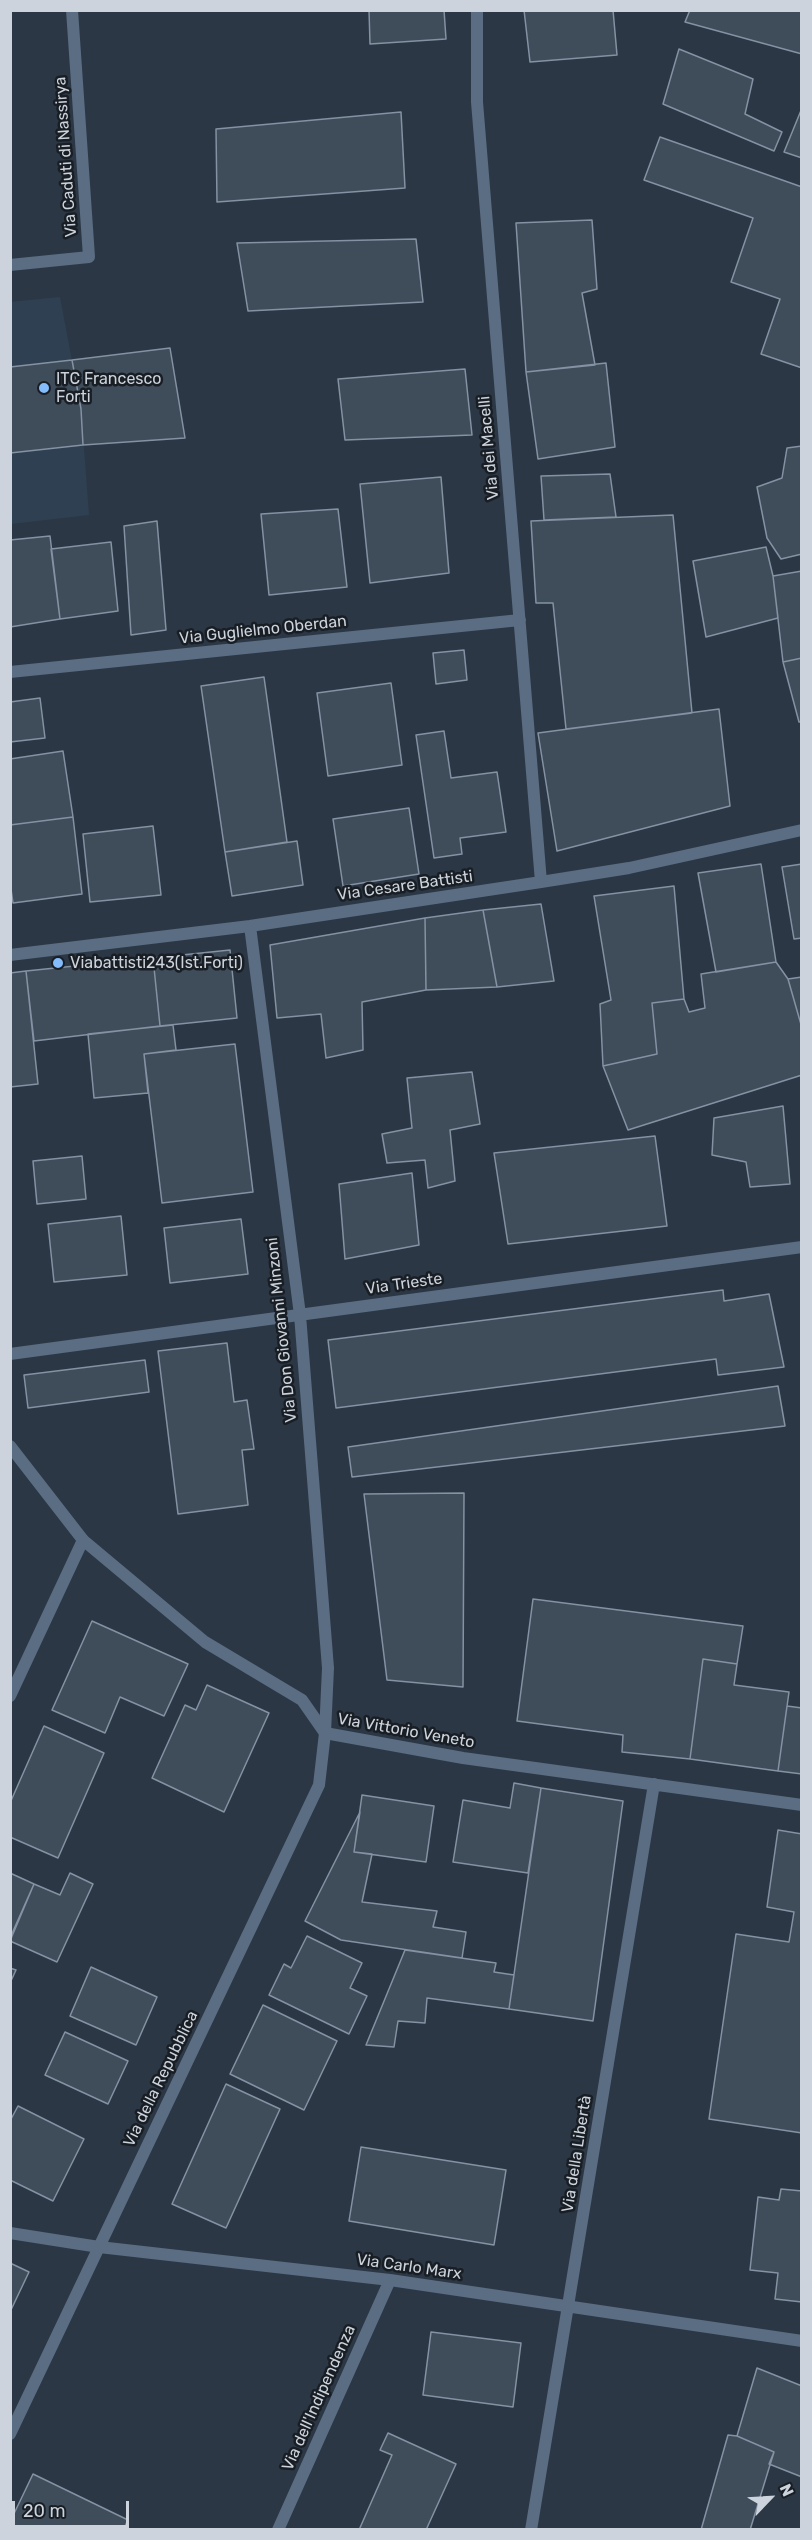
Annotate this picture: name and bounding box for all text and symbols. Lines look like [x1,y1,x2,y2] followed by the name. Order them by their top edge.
[51,76,81,238] street label: Via Caduti di Nassirya
[56,369,162,407] place label: ITC Francesco Forti
[37,381,51,395] marker: ITC Francesco Forti
[475,395,503,501] street label: Via dei Macelli
[178,612,348,648] street label: Via Guglielmo Oberdan
[336,867,474,905] street label: Via Cesare Battisti
[70,953,243,973] place label: Viabattisti243(Ist.Forti)
[51,956,65,970] marker: Viabattisti243(Ist.Forti)
[263,1236,301,1424] street label: Via Don Giovanni Minzoni
[364,1269,444,1299] street label: Via Trieste
[336,1709,476,1753] street label: Via Vittorio Veneto
[120,2008,202,2150] street label: Via della Repubblica
[558,2094,596,2214] street label: Via della Libertà
[355,2250,463,2284] street label: Via Carlo Marx
[278,2322,360,2474] street label: Via dell'Indipendenza
[740,2468,800,2528] north arrow
[776,2481,798,2499] text: N
[15,2489,132,2527] scale bar
[23,2500,65,2522] text: 20 m

